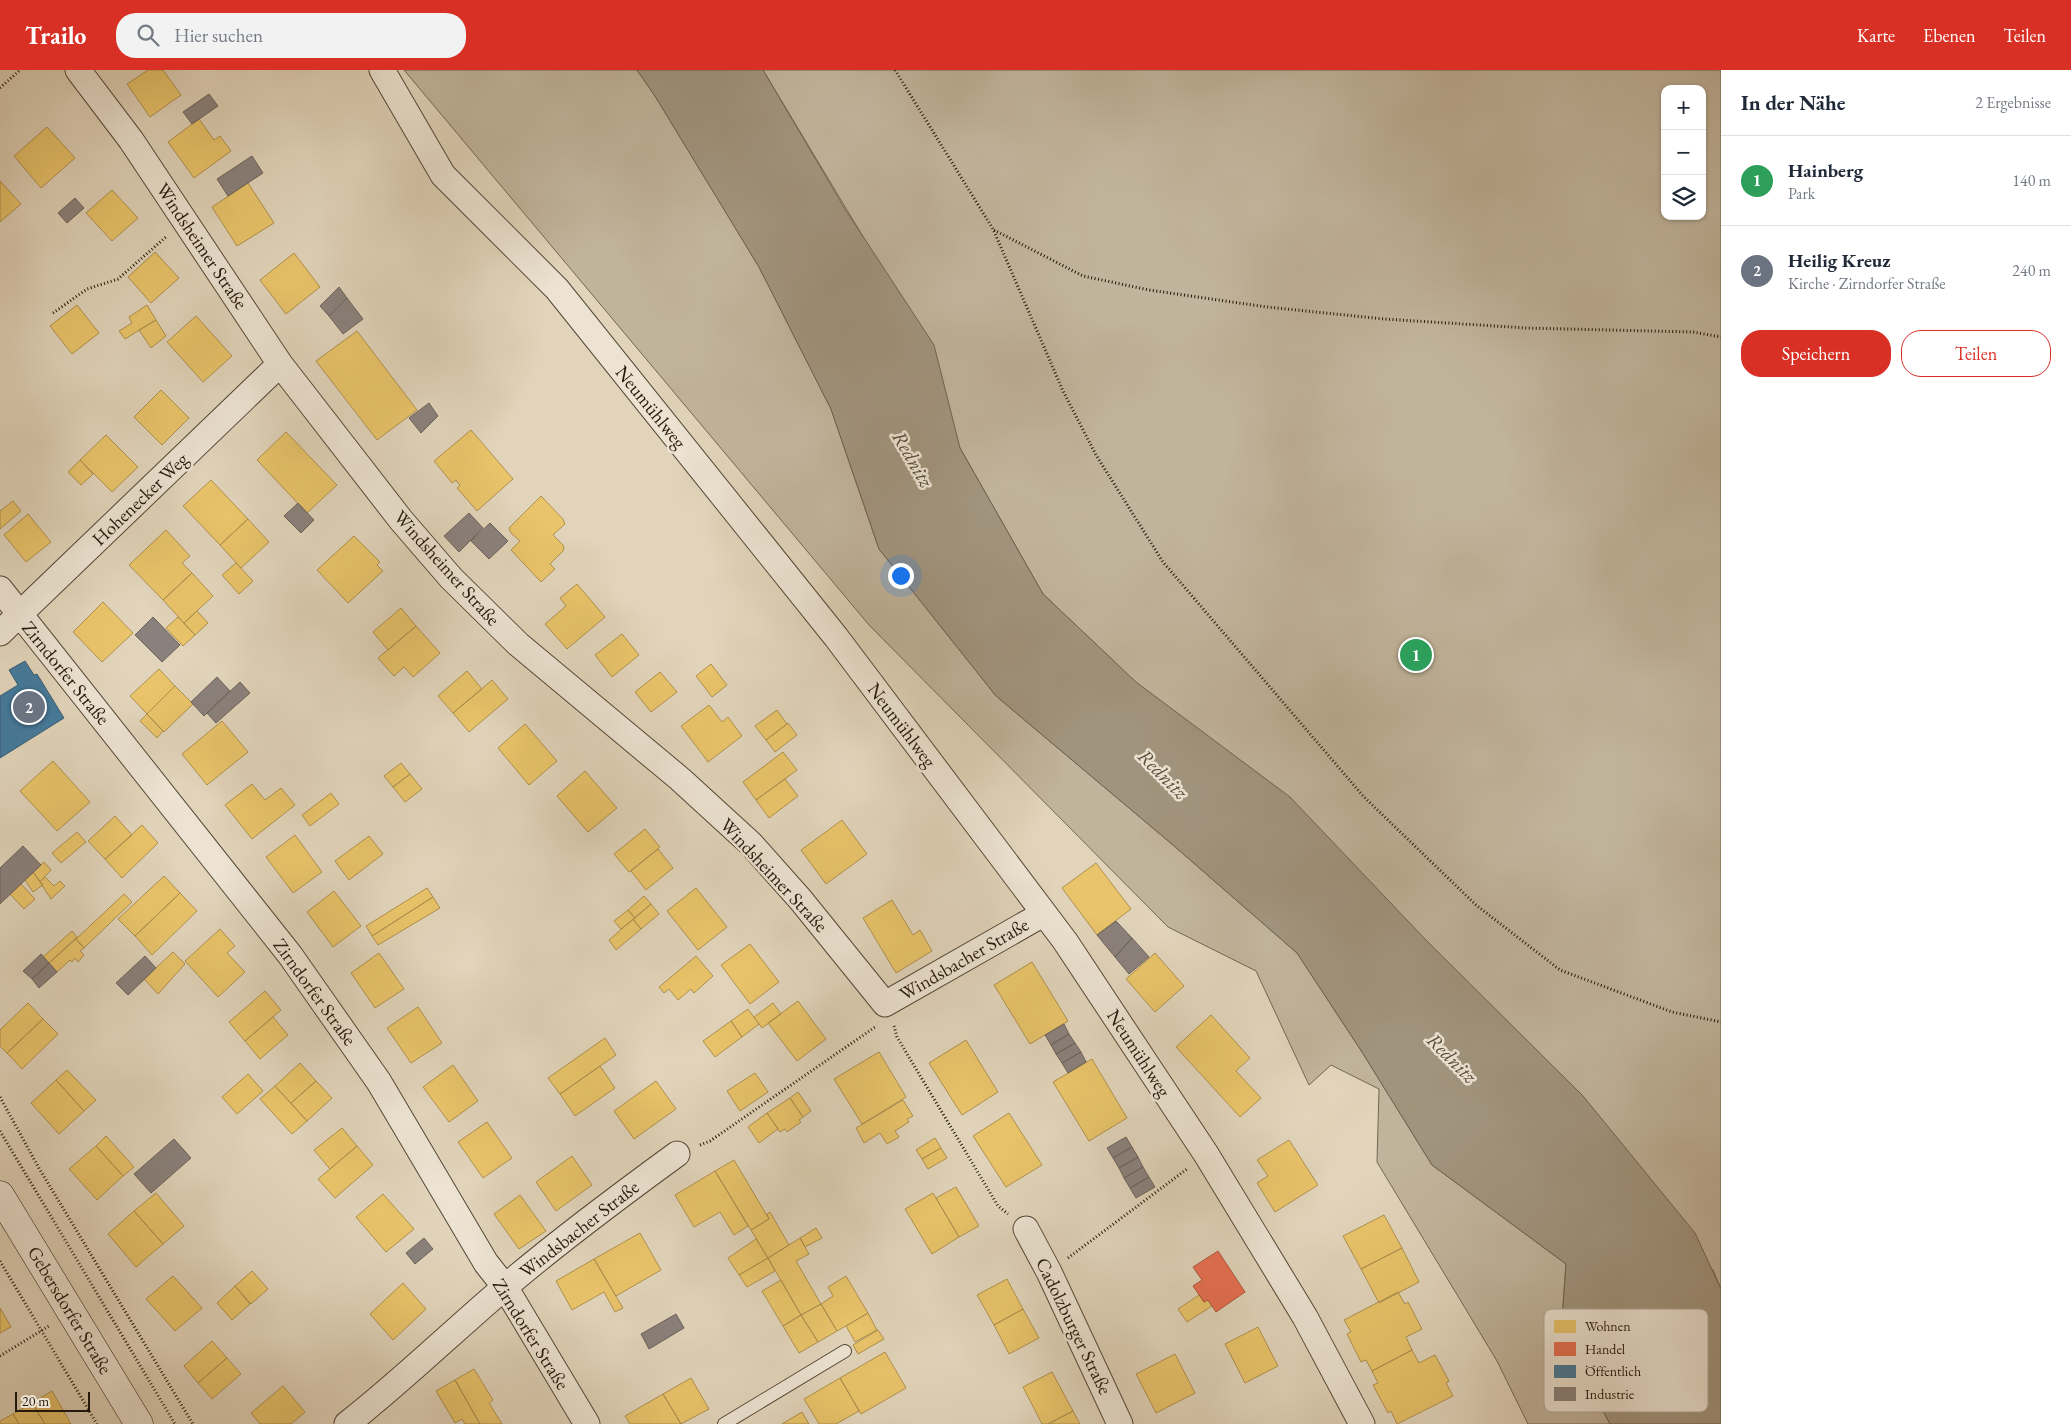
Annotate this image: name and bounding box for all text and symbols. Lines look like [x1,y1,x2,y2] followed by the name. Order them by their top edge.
[116,13,466,58] search box
[25,20,86,51] text: Trailo
[134,21,162,49] icon: search
[174,23,263,48] text: Hier suchen
[1857,24,1895,47] text: Karte
[1923,24,1976,47] text: Ebenen
[2004,24,2046,47] text: Teilen
[1661,85,1706,220] map controls
[1661,85,1706,130] button: +
[1741,89,1846,116] text: In der Nähe
[1975,92,2051,113] text: 2 Ergebnisse
[1661,130,1706,175] button: −
[1788,158,1863,183] text: Hainberg
[1753,170,1761,191] text: 1
[2012,170,2051,191] text: 140 m
[1661,175,1706,220] button: layers
[150,178,254,314] street label: Windsheimer Straße
[1788,183,1815,204] text: Park
[1788,248,1891,273] text: Heilig Kreuz
[1753,260,1761,281] text: 2
[2012,260,2051,281] text: 240 m
[1788,273,1945,294] text: Kirche · Zirndorfer Straße
[1741,330,1891,377] button: Speichern
[1901,330,2051,377] button: Teilen
[610,360,693,454] street label: Neumühlweg
[886,426,940,493] water label: Rednitz
[87,446,194,551] street label: Hohenecker Weg
[388,505,506,631] street label: Windsheimer Straße
[888,563,914,589] your location
[16,616,116,730] street label: Zirndorfer Straße
[1400,636,1432,674] pin: 1
[862,678,942,773] street label: Neumühlweg
[13,688,45,726] pin: 2
[1132,743,1194,805] water label: Rednitz
[715,813,833,937] street label: Windsheimer Straße
[895,912,1033,1006] street label: Windsbacher Straße
[268,933,362,1051] street label: Zirndorfer Straße
[1101,1004,1177,1102] street label: Neumühlweg
[1421,1027,1483,1089] water label: Rednitz
[514,1174,644,1284] street label: Windsbacher Straße
[22,1241,118,1379] street label: Gebersdorfer Straße
[1030,1253,1118,1399] street label: Cadolzburger Straße
[487,1274,575,1394] street label: Zirndorfer Straße
[1544,1309,1708,1412] legend
[1585,1317,1631,1335] text: Wohnen
[1585,1340,1626,1358] text: Handel
[1585,1362,1641,1380] text: Öffentlich
[1585,1385,1635,1403] text: Industrie
[15,1389,90,1412] scale bar
[22,1392,49,1410] text: 20 m

